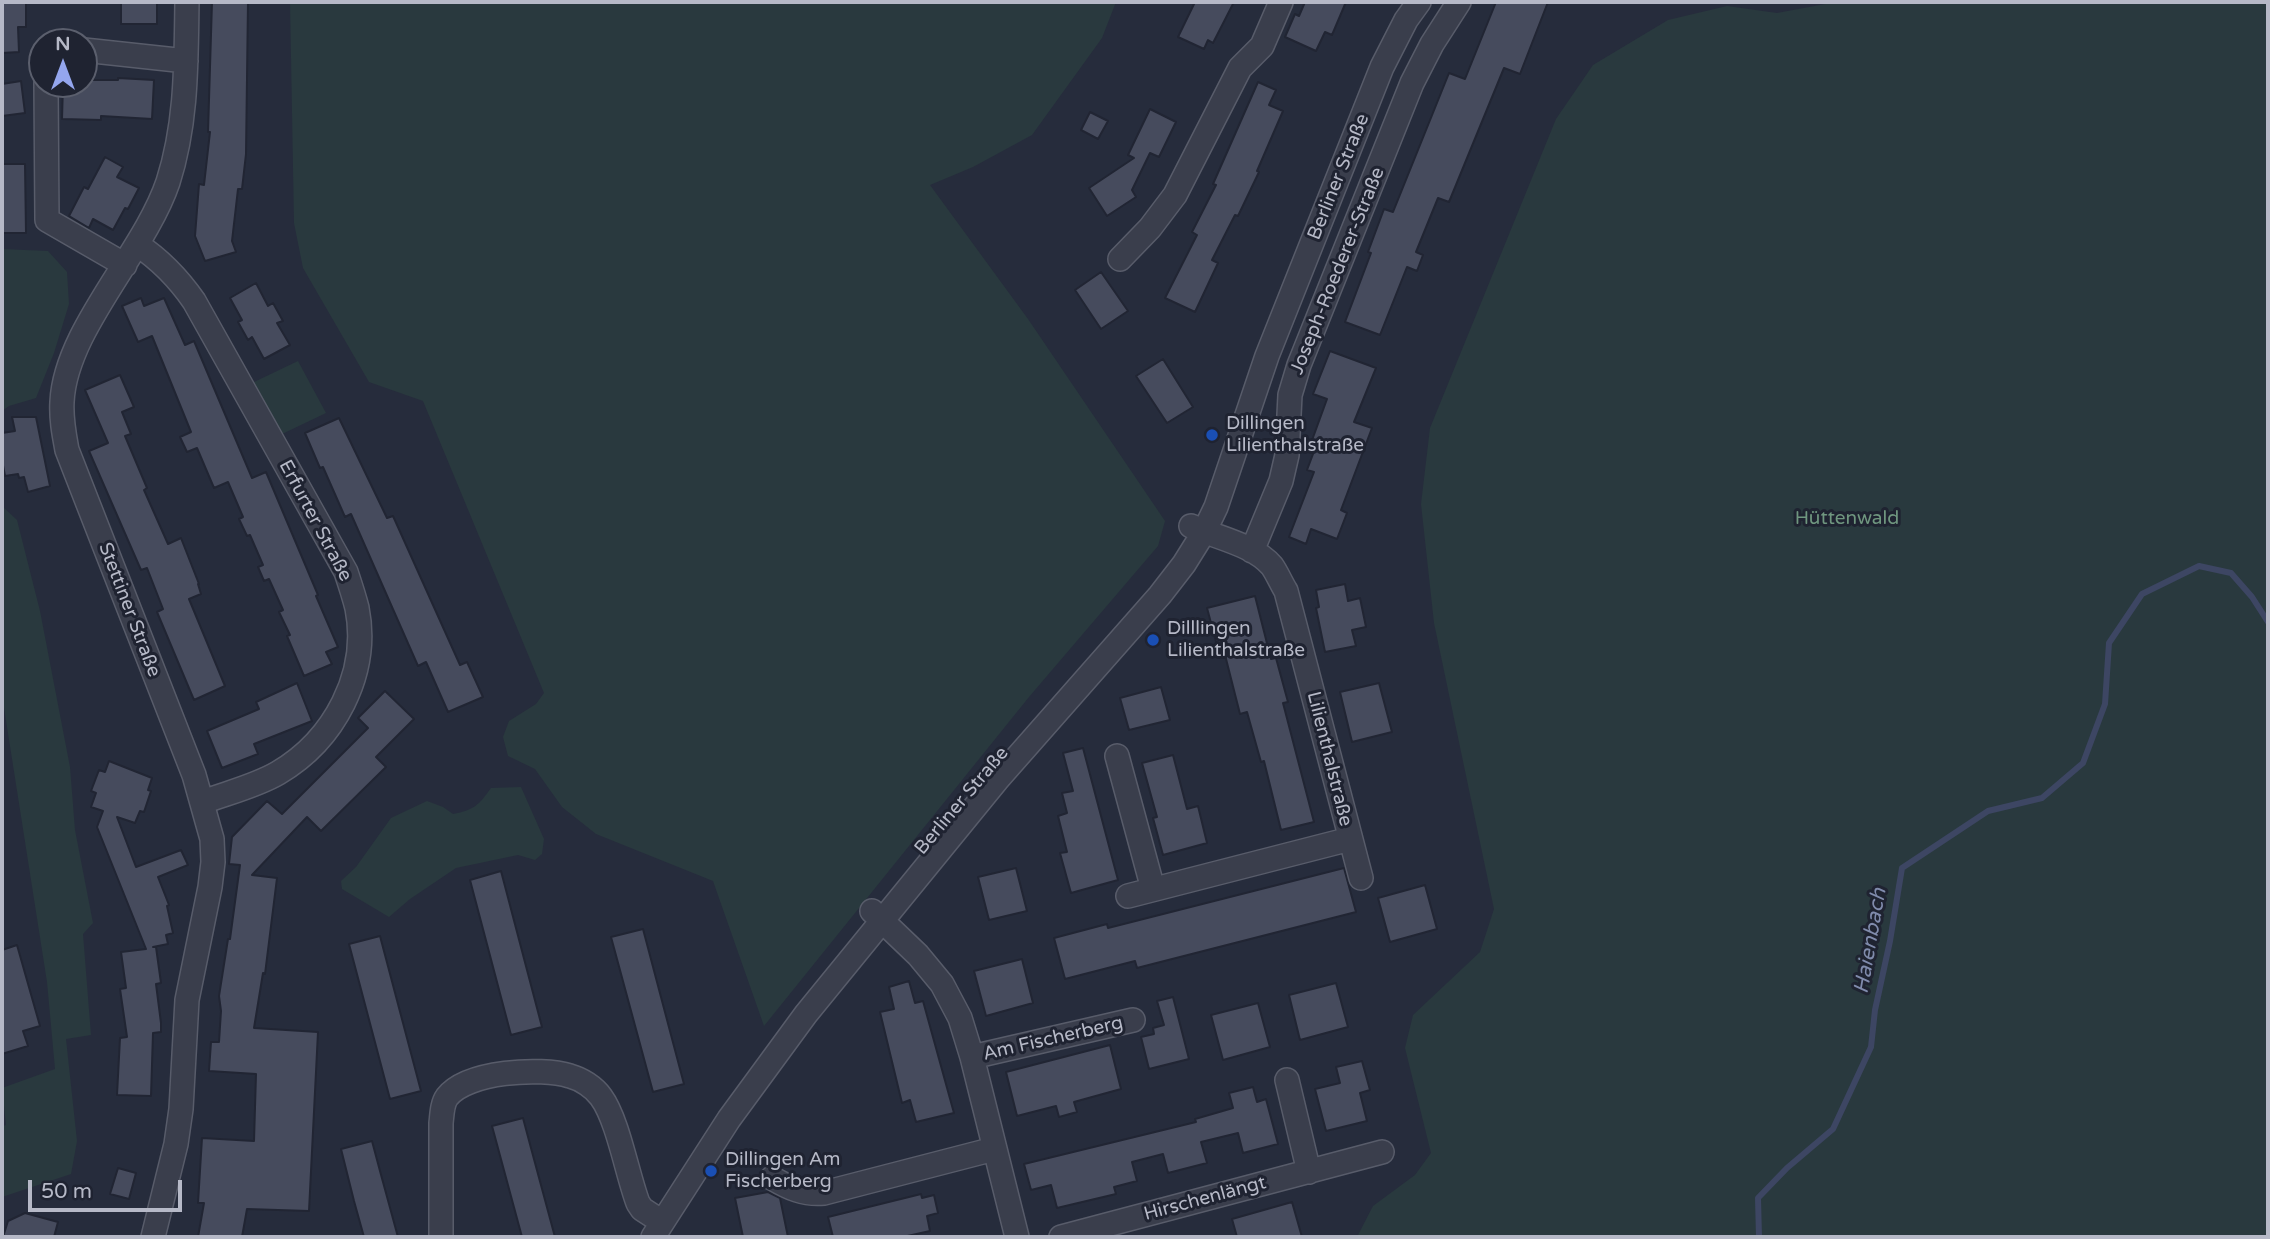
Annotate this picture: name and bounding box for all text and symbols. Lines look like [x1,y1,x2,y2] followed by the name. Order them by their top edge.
[28,28,98,98] north arrow
[55,33,71,55] text: N
[1303,111,1375,243] street label: Berliner Straße
[1286,164,1390,378] street label: Joseph-Roederer-Straße
[1226,413,1364,457] place label: Dillingen Lilienthalstraße
[1204,427,1220,443] marker: Dillingen Lilienthalstraße
[273,456,357,586] street label: Erfurter Straße
[1795,508,1899,530] park label: Hüttenwald
[93,540,165,680] street label: Stettiner Straße
[1167,618,1305,662] place label: Dilllingen Lilienthalstraße
[1145,632,1161,648] marker: Dilllingen Lilienthalstraße
[1301,689,1357,829] street label: Lilienthalstraße
[910,742,1014,860] street label: Berliner Straße
[1849,886,1893,996] water label: Haienbach
[981,1012,1125,1066] street label: Am Fischerberg
[725,1149,840,1193] place label: Dillingen Am Fischerberg
[703,1163,719,1179] marker: Dillingen Am Fischerberg
[32,1166,186,1210] scale bar
[1141,1172,1269,1226] street label: Hirschenlängt
[41,1179,92,1204] text: 50 m

